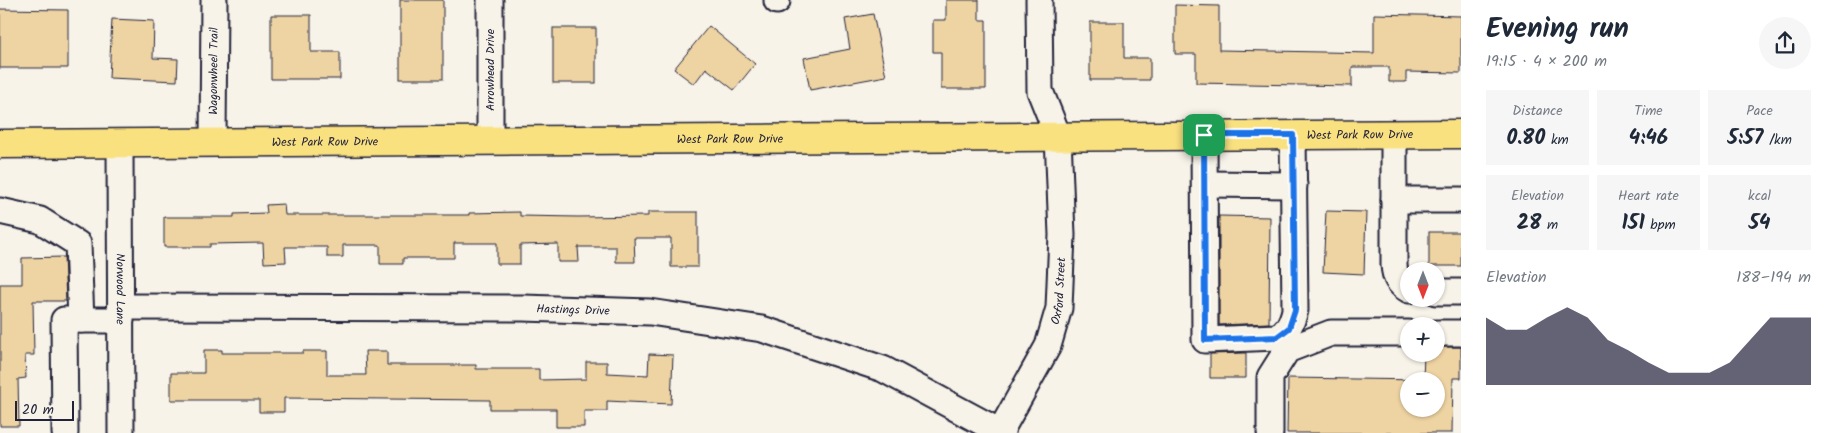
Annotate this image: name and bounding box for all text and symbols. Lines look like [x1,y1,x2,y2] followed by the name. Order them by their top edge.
[1486,7,1629,52] text: Evening run
[1759,17,1811,69] button: share
[204,27,223,115] street label: Wagonwheel Trail
[481,28,500,111] street label: Arrowhead Drive
[1486,49,1607,74] text: 19:15 · 4 × 200 m
[1512,100,1563,122] text: Distance
[1634,100,1663,122] text: Time
[1746,100,1773,122] text: Pace
[1183,114,1225,156] pin
[1190,121,1218,149] icon: arrive
[1506,122,1545,155] text: 0.80
[1629,122,1668,155] text: 4:46
[1727,122,1764,155] text: 5:57
[1307,125,1414,145] street label: West Park Row Drive
[677,129,784,149] street label: West Park Row Drive
[1545,129,1569,151] text: km
[1764,129,1792,151] text: /km
[272,132,379,152] street label: West Park Row Drive
[1511,185,1564,207] text: Elevation
[1618,185,1679,207] text: Heart rate
[1748,185,1771,207] text: kcal
[1517,207,1541,240] text: 28
[1621,207,1645,240] text: 151
[1748,207,1771,240] text: 54
[1541,214,1558,236] text: m
[1645,214,1676,236] text: bpm
[111,253,130,325] street label: Norwood Lane
[1045,256,1071,327] street label: Oxford Street
[1400,262,1445,308] north arrow
[1400,262,1445,417] map controls
[1486,265,1547,290] text: Elevation
[1736,265,1811,290] text: 188–194 m
[536,299,611,320] street label: Hastings Drive
[1400,317,1445,362] button: +
[1400,372,1445,417] button: −
[15,398,74,421] scale bar
[22,399,54,421] text: 20 m

